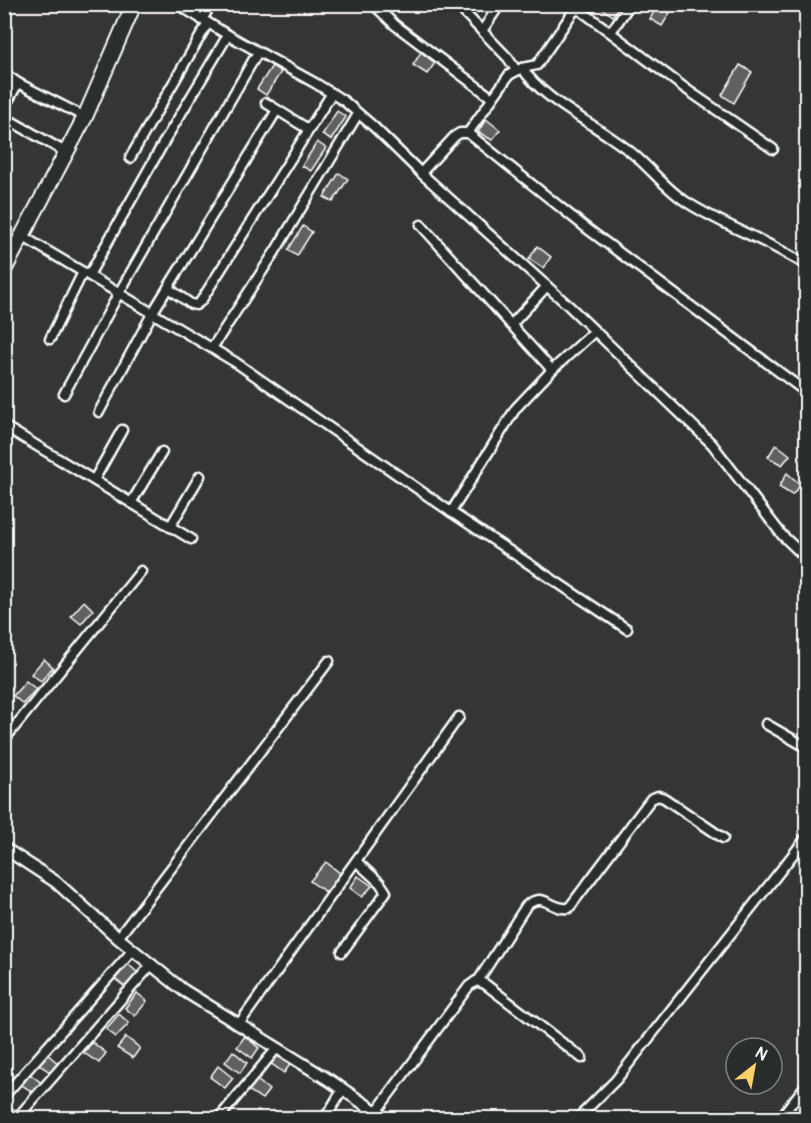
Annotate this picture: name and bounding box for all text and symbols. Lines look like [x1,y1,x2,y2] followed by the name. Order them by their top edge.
[724,1036,784,1096] north arrow
[751,1043,771,1065] text: N

